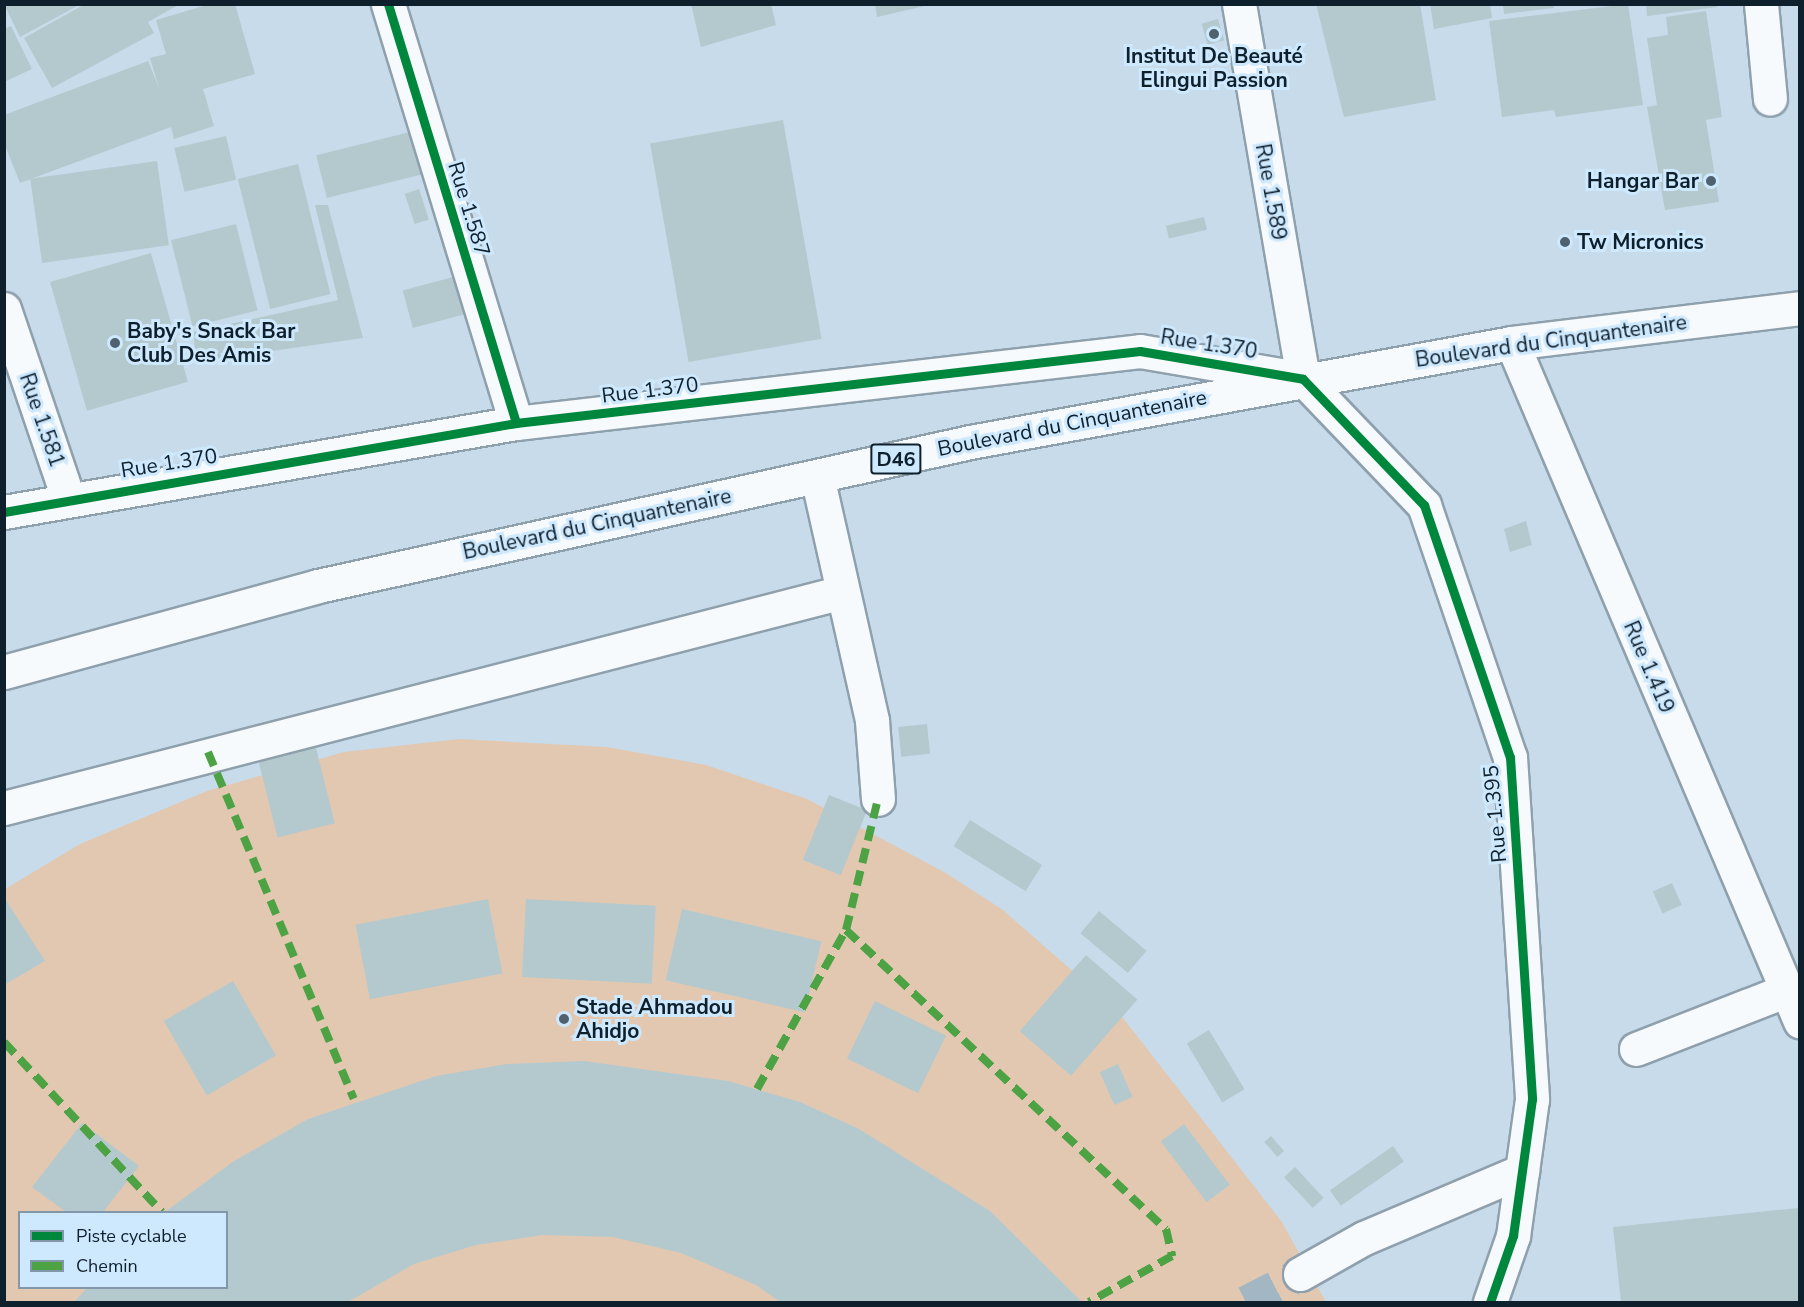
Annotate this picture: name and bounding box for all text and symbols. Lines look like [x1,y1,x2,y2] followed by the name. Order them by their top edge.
[1207,27,1221,41] marker: Institut De Beauté Elingui Passion
[1125,43,1303,93] place label: Institut De Beauté Elingui Passion
[1250,142,1292,242] street label: Rue 1.589
[443,159,495,259] street label: Rue 1.587
[1587,168,1699,194] place label: Hangar Bar
[1704,174,1718,188] marker: Hangar Bar
[1577,229,1704,255] place label: Tw Micronics
[1558,235,1572,249] marker: Tw Micronics
[1414,309,1688,373] street label: Boulevard du Cinquantenaire
[127,318,295,368] place label: Baby's Snack Bar Club Des Amis
[1159,324,1259,364] street label: Rue 1.370
[108,336,122,350] marker: Baby's Snack Bar Club Des Amis
[14,370,70,470] street label: Rue 1.581
[600,372,700,408] street label: Rue 1.370
[935,385,1209,461] street label: Boulevard du Cinquantenaire
[869,442,923,476] road number: D46
[119,443,219,483] street label: Rue 1.370
[460,483,734,565] street label: Boulevard du Cinquantenaire
[1618,617,1680,717] street label: Rue 1.419
[1478,764,1512,864] street label: Rue 1.395
[576,994,733,1044] place label: Stade Ahmadou Ahidjo
[557,1012,571,1026] marker: Stade Ahmadou Ahidjo
[18,1211,228,1289] legend
[76,1224,187,1248] text: Piste cyclable
[76,1254,138,1278] text: Chemin

